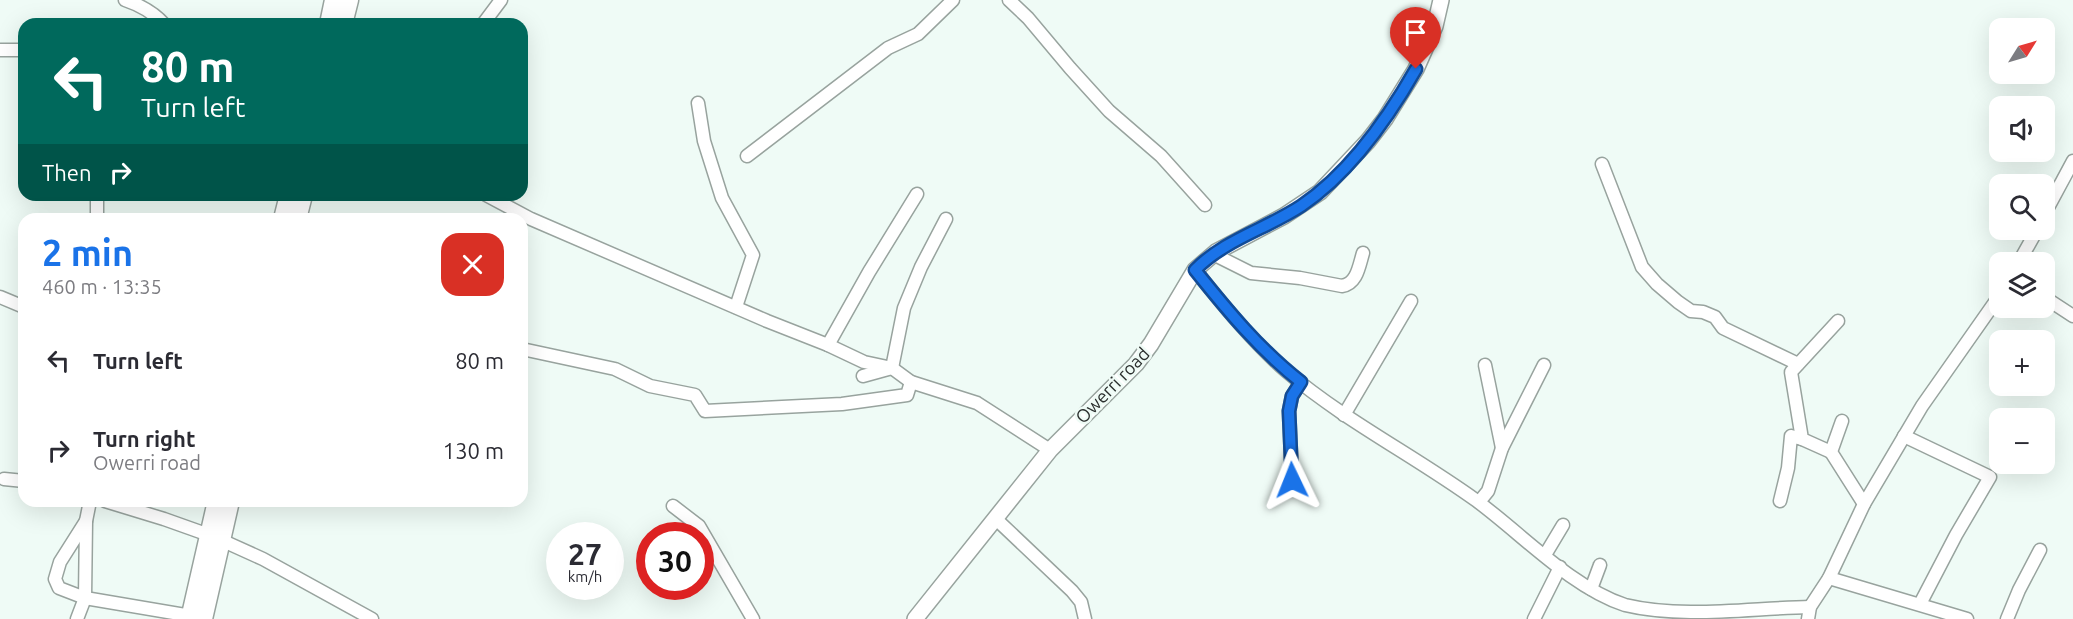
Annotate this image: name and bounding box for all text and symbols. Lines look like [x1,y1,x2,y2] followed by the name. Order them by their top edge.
[1390,7,1441,69] pin
[1399,16,1432,49] icon: arrive
[1989,18,2055,84] north arrow
[1989,18,2055,474] map controls
[42,42,120,120] icon: left
[141,43,235,90] text: 80 m
[141,92,245,122] text: Turn left
[1989,96,2055,162] button: sound
[104,156,137,189] icon: right
[42,160,92,185] text: Then
[1989,174,2055,240] button: search
[42,232,133,273] text: 2 min
[441,233,504,296] button: close
[1989,252,2055,318] button: layers
[42,275,162,298] text: 460 m · 13:35
[1989,330,2055,396] button: +
[1071,343,1153,427] street label: Owerri road
[42,344,75,377] icon: left
[93,348,183,373] text: Turn left
[455,348,504,373] text: 80 m
[1989,408,2055,474] button: −
[93,426,195,451] text: Turn right
[42,434,75,467] icon: right
[443,438,504,463] text: 130 m
[1260,448,1324,512] position arrow
[93,451,201,474] text: Owerri road
[636,522,714,600] speed limit sign: 30
[568,537,602,571] text: 27
[568,568,602,585] text: km/h

